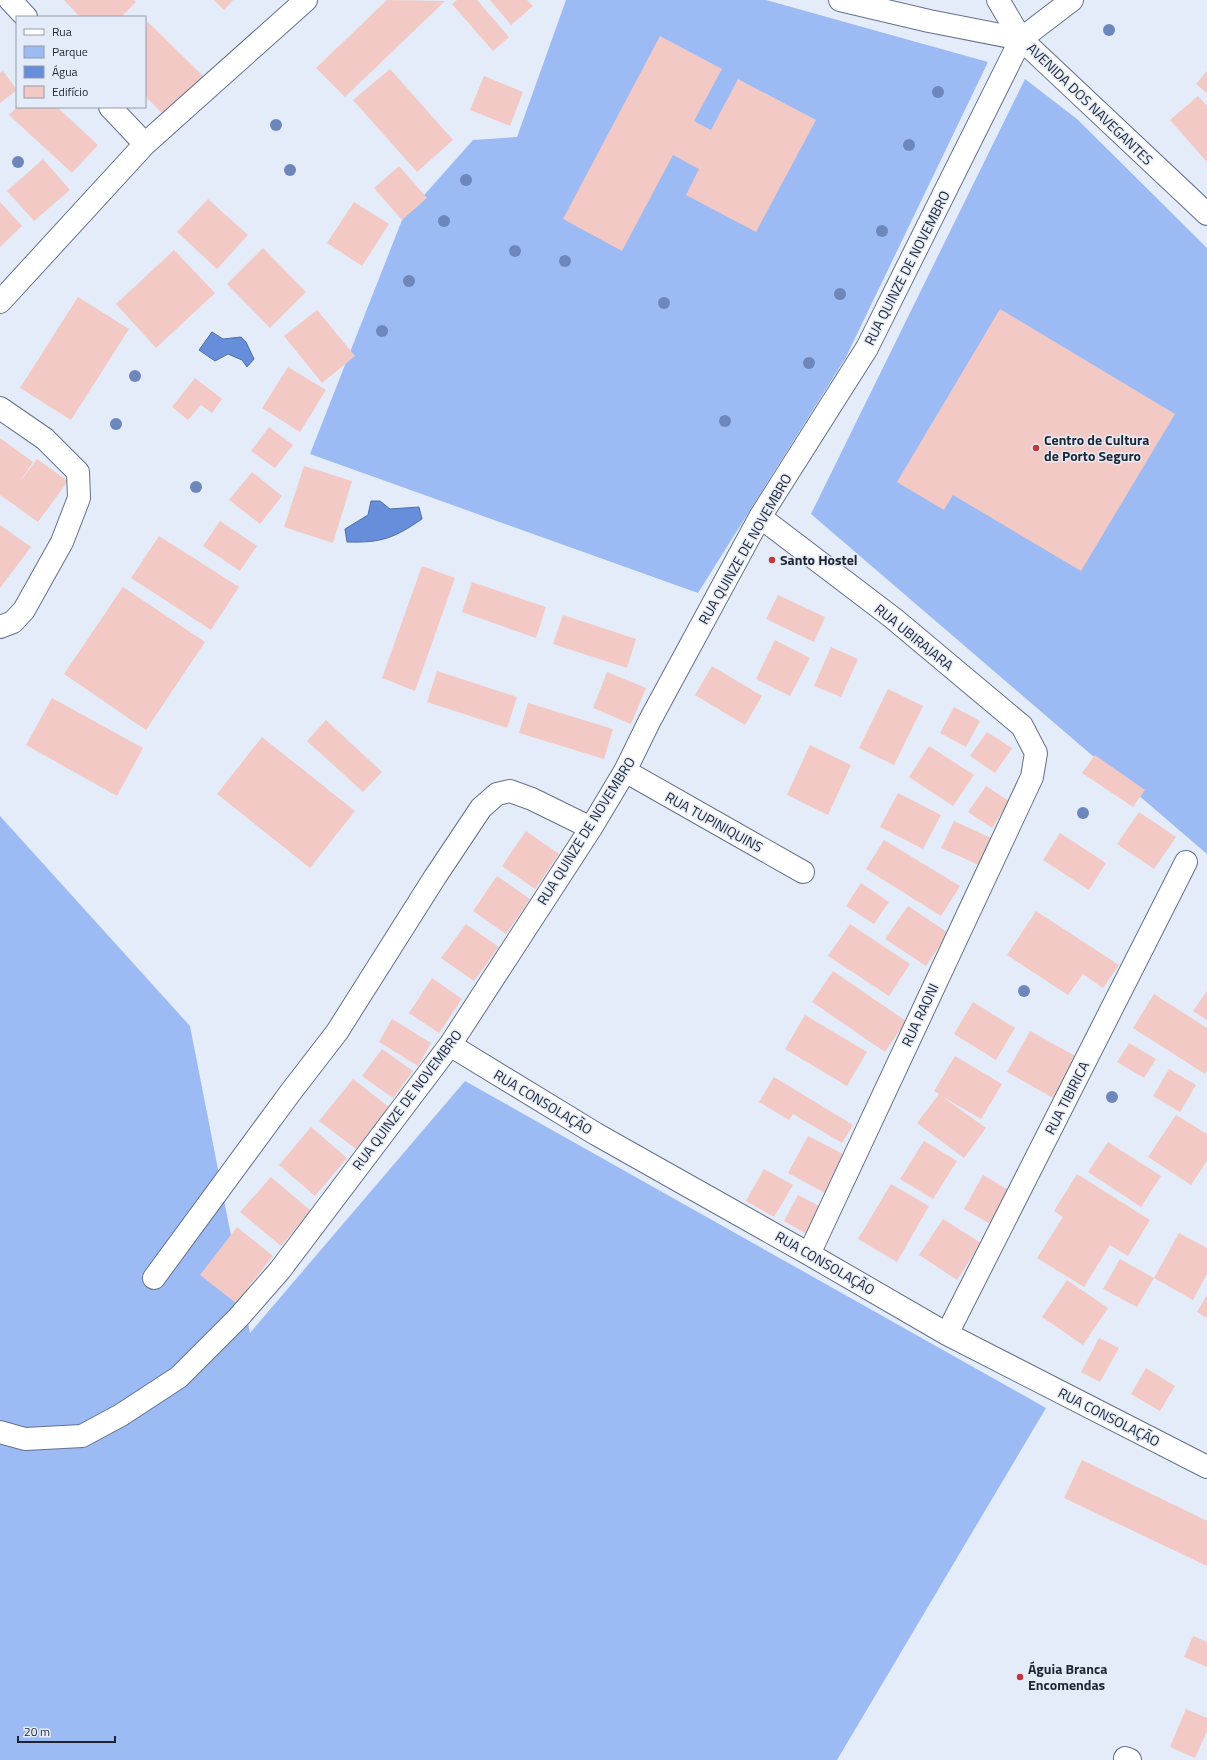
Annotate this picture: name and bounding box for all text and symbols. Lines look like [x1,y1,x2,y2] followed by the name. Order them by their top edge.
[16,16,146,108] legend
[52,22,72,41] text: Rua
[1023,38,1158,170] street label: AVENIDA DOS NAVEGANTES
[52,42,88,61] text: Parque
[52,62,78,81] text: Água
[52,82,88,101] text: Edifício
[858,187,955,349] street label: RUA QUINZE DE NOVEMBRO
[1044,429,1149,466] place label: Centro de Cultura de Porto Seguro
[1031,443,1041,453] marker: Centro de Cultura de Porto Seguro
[693,469,796,628] street label: RUA QUINZE DE NOVEMBRO
[780,549,858,570] place label: Santo Hostel
[767,555,777,565] marker: Santo Hostel
[870,598,959,675] street label: RUA UBIRAJARA
[531,753,640,909] street label: RUA QUINZE DE NOVEMBRO
[662,786,767,857] street label: RUA TUPINIQUINS
[896,980,943,1050] street label: RUA RAONI
[347,1025,466,1174] street label: RUA QUINZE DE NOVEMBRO
[1039,1057,1094,1138] street label: RUA TIBIRICA
[490,1064,597,1139] street label: RUA CONSOLAÇÃO
[772,1226,879,1300] street label: RUA CONSOLAÇÃO
[1055,1382,1164,1451] street label: RUA CONSOLAÇÃO
[1028,1658,1107,1695] place label: Águia Branca Encomendas
[1015,1672,1025,1682] marker: Águia Branca Encomendas
[18,1718,115,1744] scale bar
[24,1722,50,1741] text: 20 m

